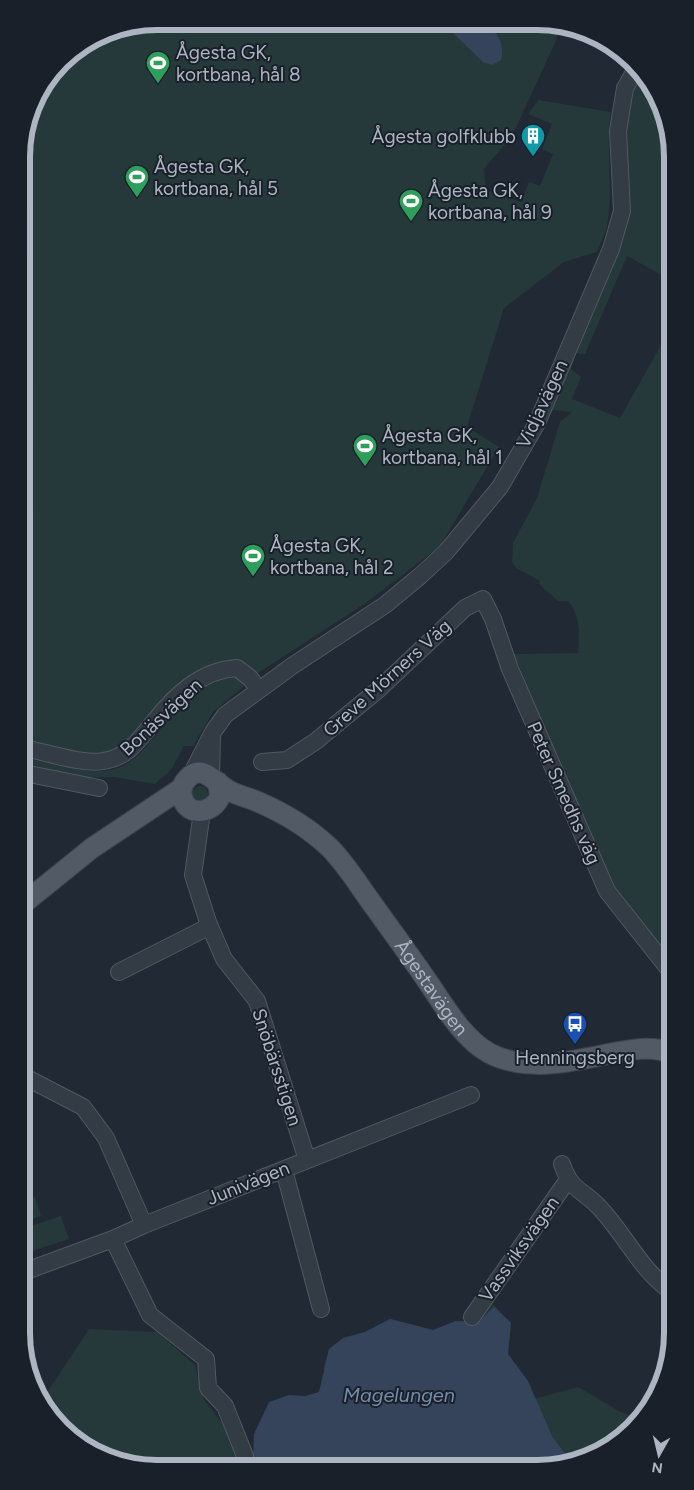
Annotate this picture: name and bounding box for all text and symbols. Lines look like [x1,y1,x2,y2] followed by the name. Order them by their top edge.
[176,41,301,86] place label: Ågesta GK, kortbana, hål 8
[145,50,171,84] sports icon: Ågesta GK, kortbana, hål 8
[520,123,546,157] building icon: Ågesta golfklubb
[372,125,516,148] place label: Ågesta golfklubb
[154,155,278,200] place label: Ågesta GK, kortbana, hål 5
[124,164,150,198] sports icon: Ågesta GK, kortbana, hål 5
[428,179,552,224] place label: Ågesta GK, kortbana, hål 9
[398,188,424,222] sports icon: Ågesta GK, kortbana, hål 9
[511,356,573,452] street label: Vidjavägen
[382,424,503,469] place label: Ågesta GK, kortbana, hål 1
[352,433,378,467] sports icon: Ågesta GK, kortbana, hål 1
[270,534,394,579] place label: Ågesta GK, kortbana, hål 2
[240,543,266,577] sports icon: Ågesta GK, kortbana, hål 2
[318,615,456,741] street label: Greve Mörners Väg
[115,673,207,761] street label: Bonäsvägen
[522,718,606,868] street label: Peter Smedhs väg
[390,935,473,1040] street label: Ågestavägen
[247,1005,307,1129] street label: Snöbärsstigen
[562,1011,588,1045] bus stop icon: Henningsberg
[515,1046,635,1069] place label: Henningsberg
[203,1156,293,1210] street label: Junivägen
[474,1192,564,1306] street label: Vassviksvägen
[343,1383,455,1407] water label: Magelungen
[634,1430,684,1480] north arrow
[651,1458,664,1477] text: N

